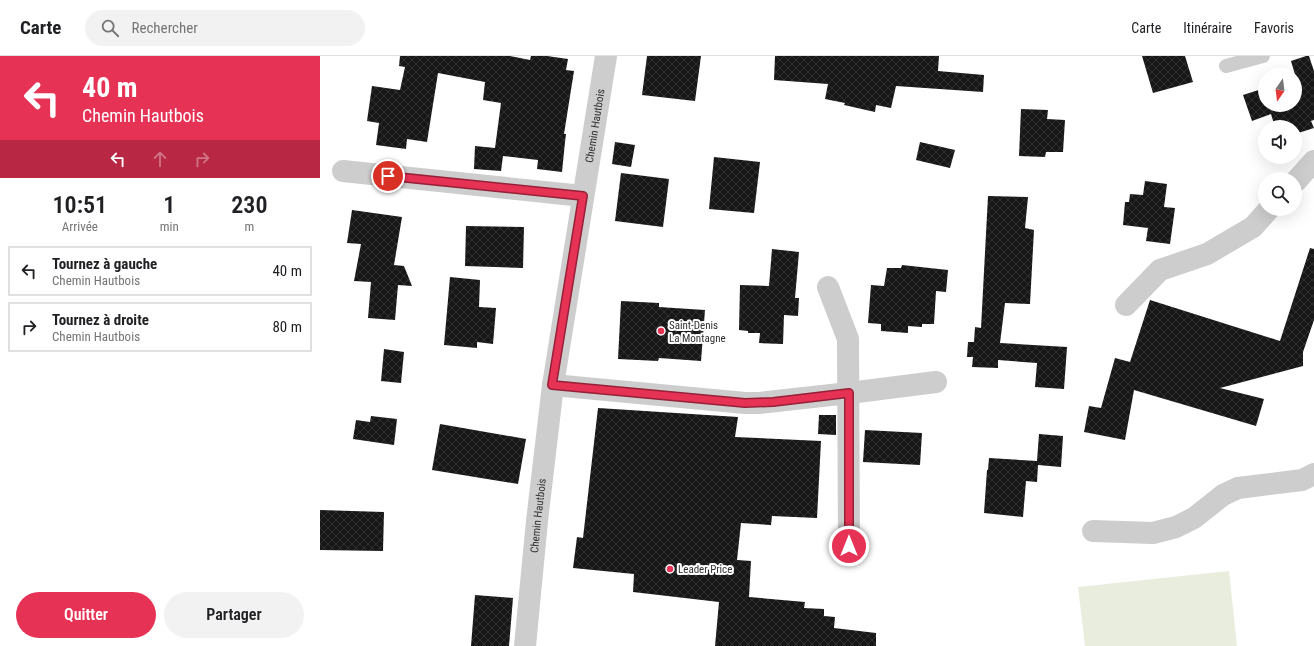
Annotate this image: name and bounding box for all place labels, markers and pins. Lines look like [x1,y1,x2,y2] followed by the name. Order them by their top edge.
[371,159,405,193] pin
[669,319,726,345] place label: Saint-Denis La Montagne
[656,326,666,336] marker: Saint-Denis La Montagne
[678,563,732,576] place label: Leader Price
[665,564,675,574] marker: Leader Price

